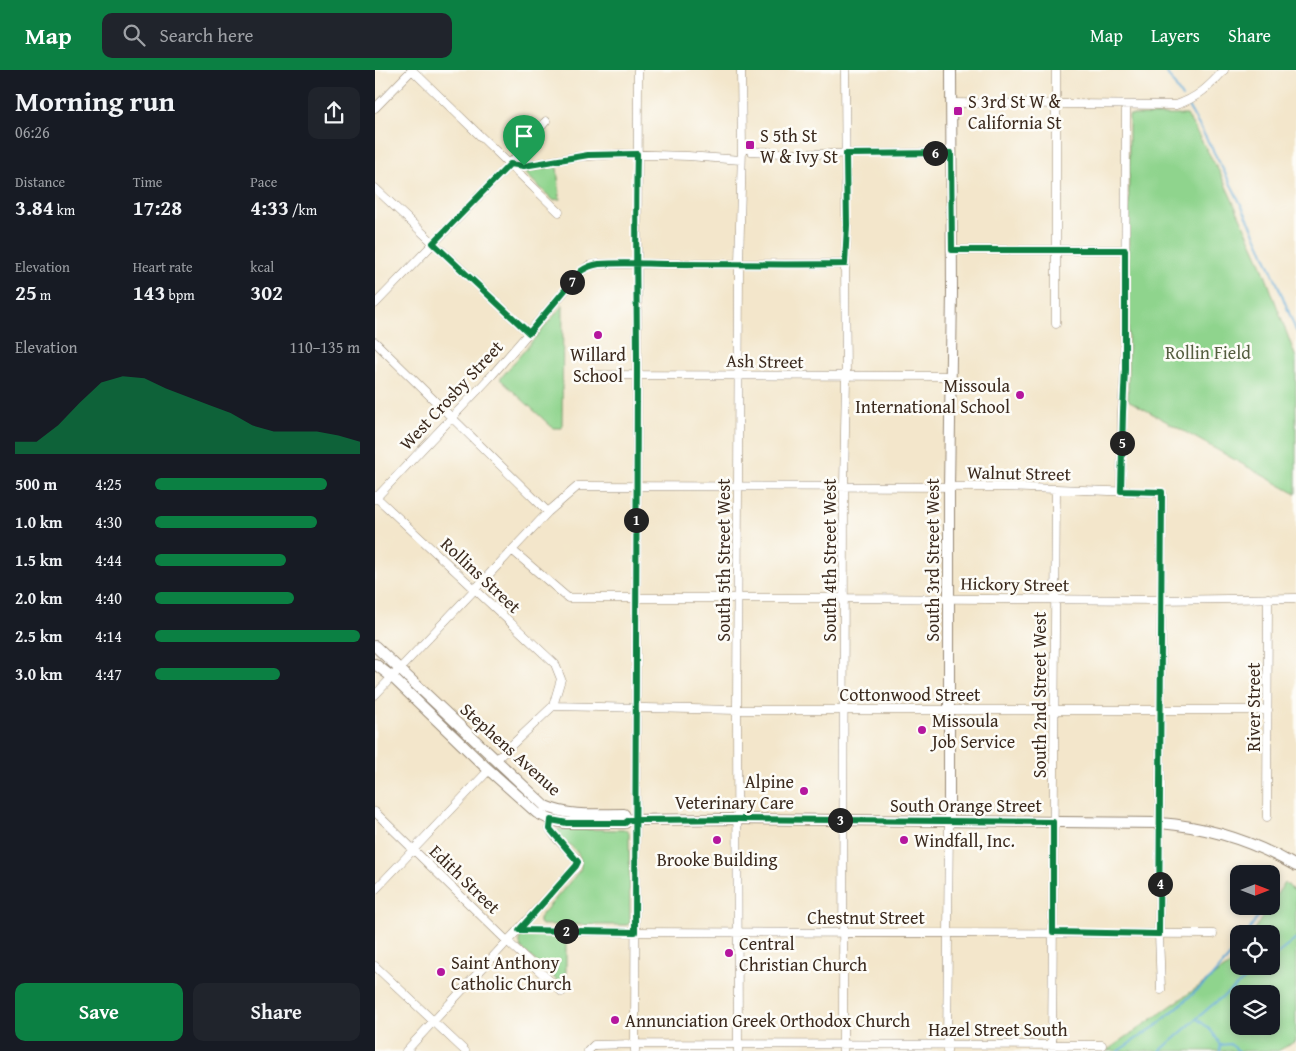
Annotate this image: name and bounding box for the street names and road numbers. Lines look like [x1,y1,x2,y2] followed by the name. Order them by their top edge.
[393,334,510,456] street label: West Crosby Street
[726,347,805,375] street label: Ash Street
[967,459,1072,487] street label: Walnut Street
[710,478,737,642] street label: South 5th Street West
[816,478,843,642] street label: South 4th Street West
[919,478,946,642] street label: South 3rd Street West
[435,531,528,620] street label: Rollins Street
[960,570,1070,598] street label: Hickory Street
[1026,611,1053,778] street label: South 2nd Street West
[1240,662,1267,752] street label: River Street
[840,681,981,708] street label: Cottonwood Street
[454,696,568,802] street label: Stephens Avenue
[890,792,1043,819] street label: South Orange Street
[423,838,507,920] street label: Edith Street
[807,904,925,931] street label: Chestnut Street
[928,1016,1068,1043] street label: Hazel Street South

